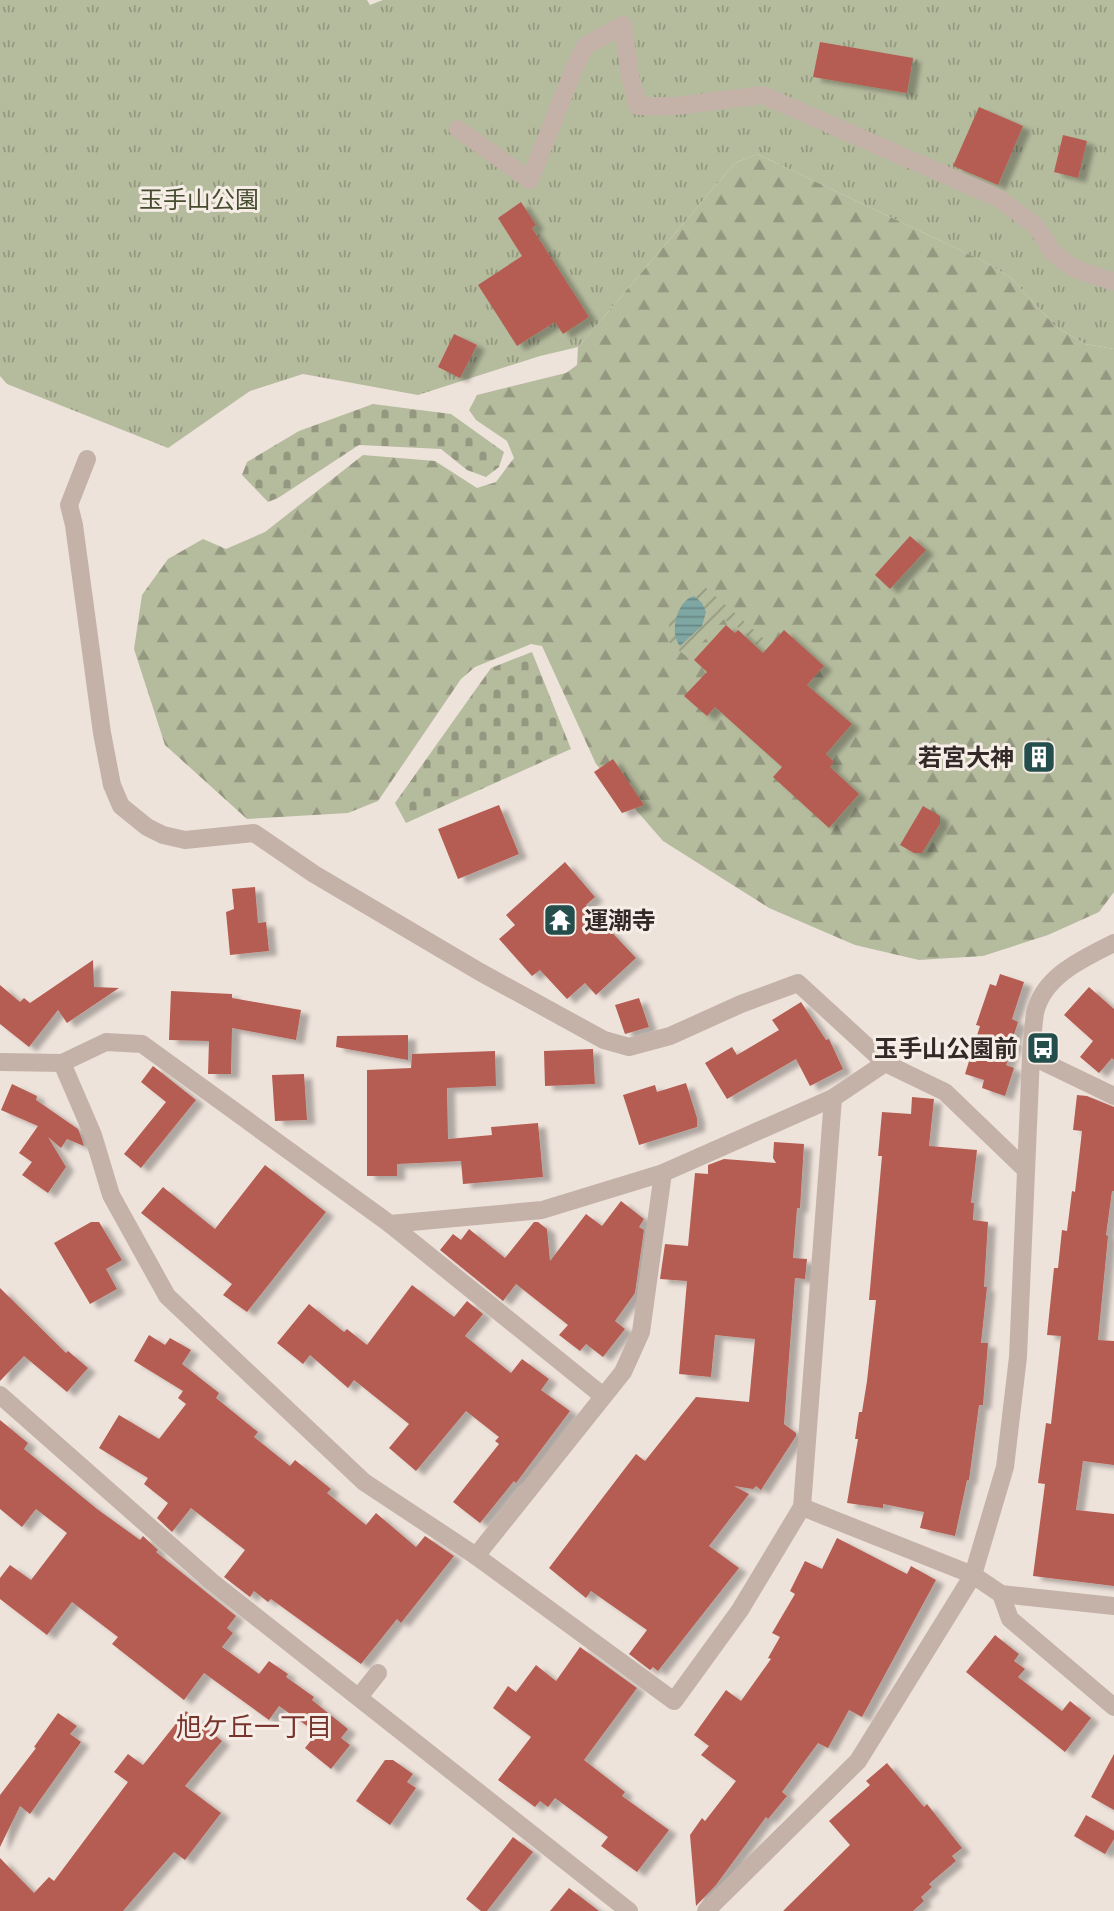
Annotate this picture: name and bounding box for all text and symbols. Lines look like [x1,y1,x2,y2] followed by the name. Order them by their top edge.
[139,185,259,214] park label: 玉手山公園
[1020,738,1058,776] building icon: 若宮大神
[918,743,1014,772] place label: 若宮大神
[541,901,579,939] temple icon: 運潮寺
[584,906,656,935] place label: 運潮寺
[1024,1029,1062,1067] bus stop icon: 玉手山公園前
[874,1034,1018,1063] place label: 玉手山公園前
[176,1711,332,1742] district label: 旭ケ丘一丁目

